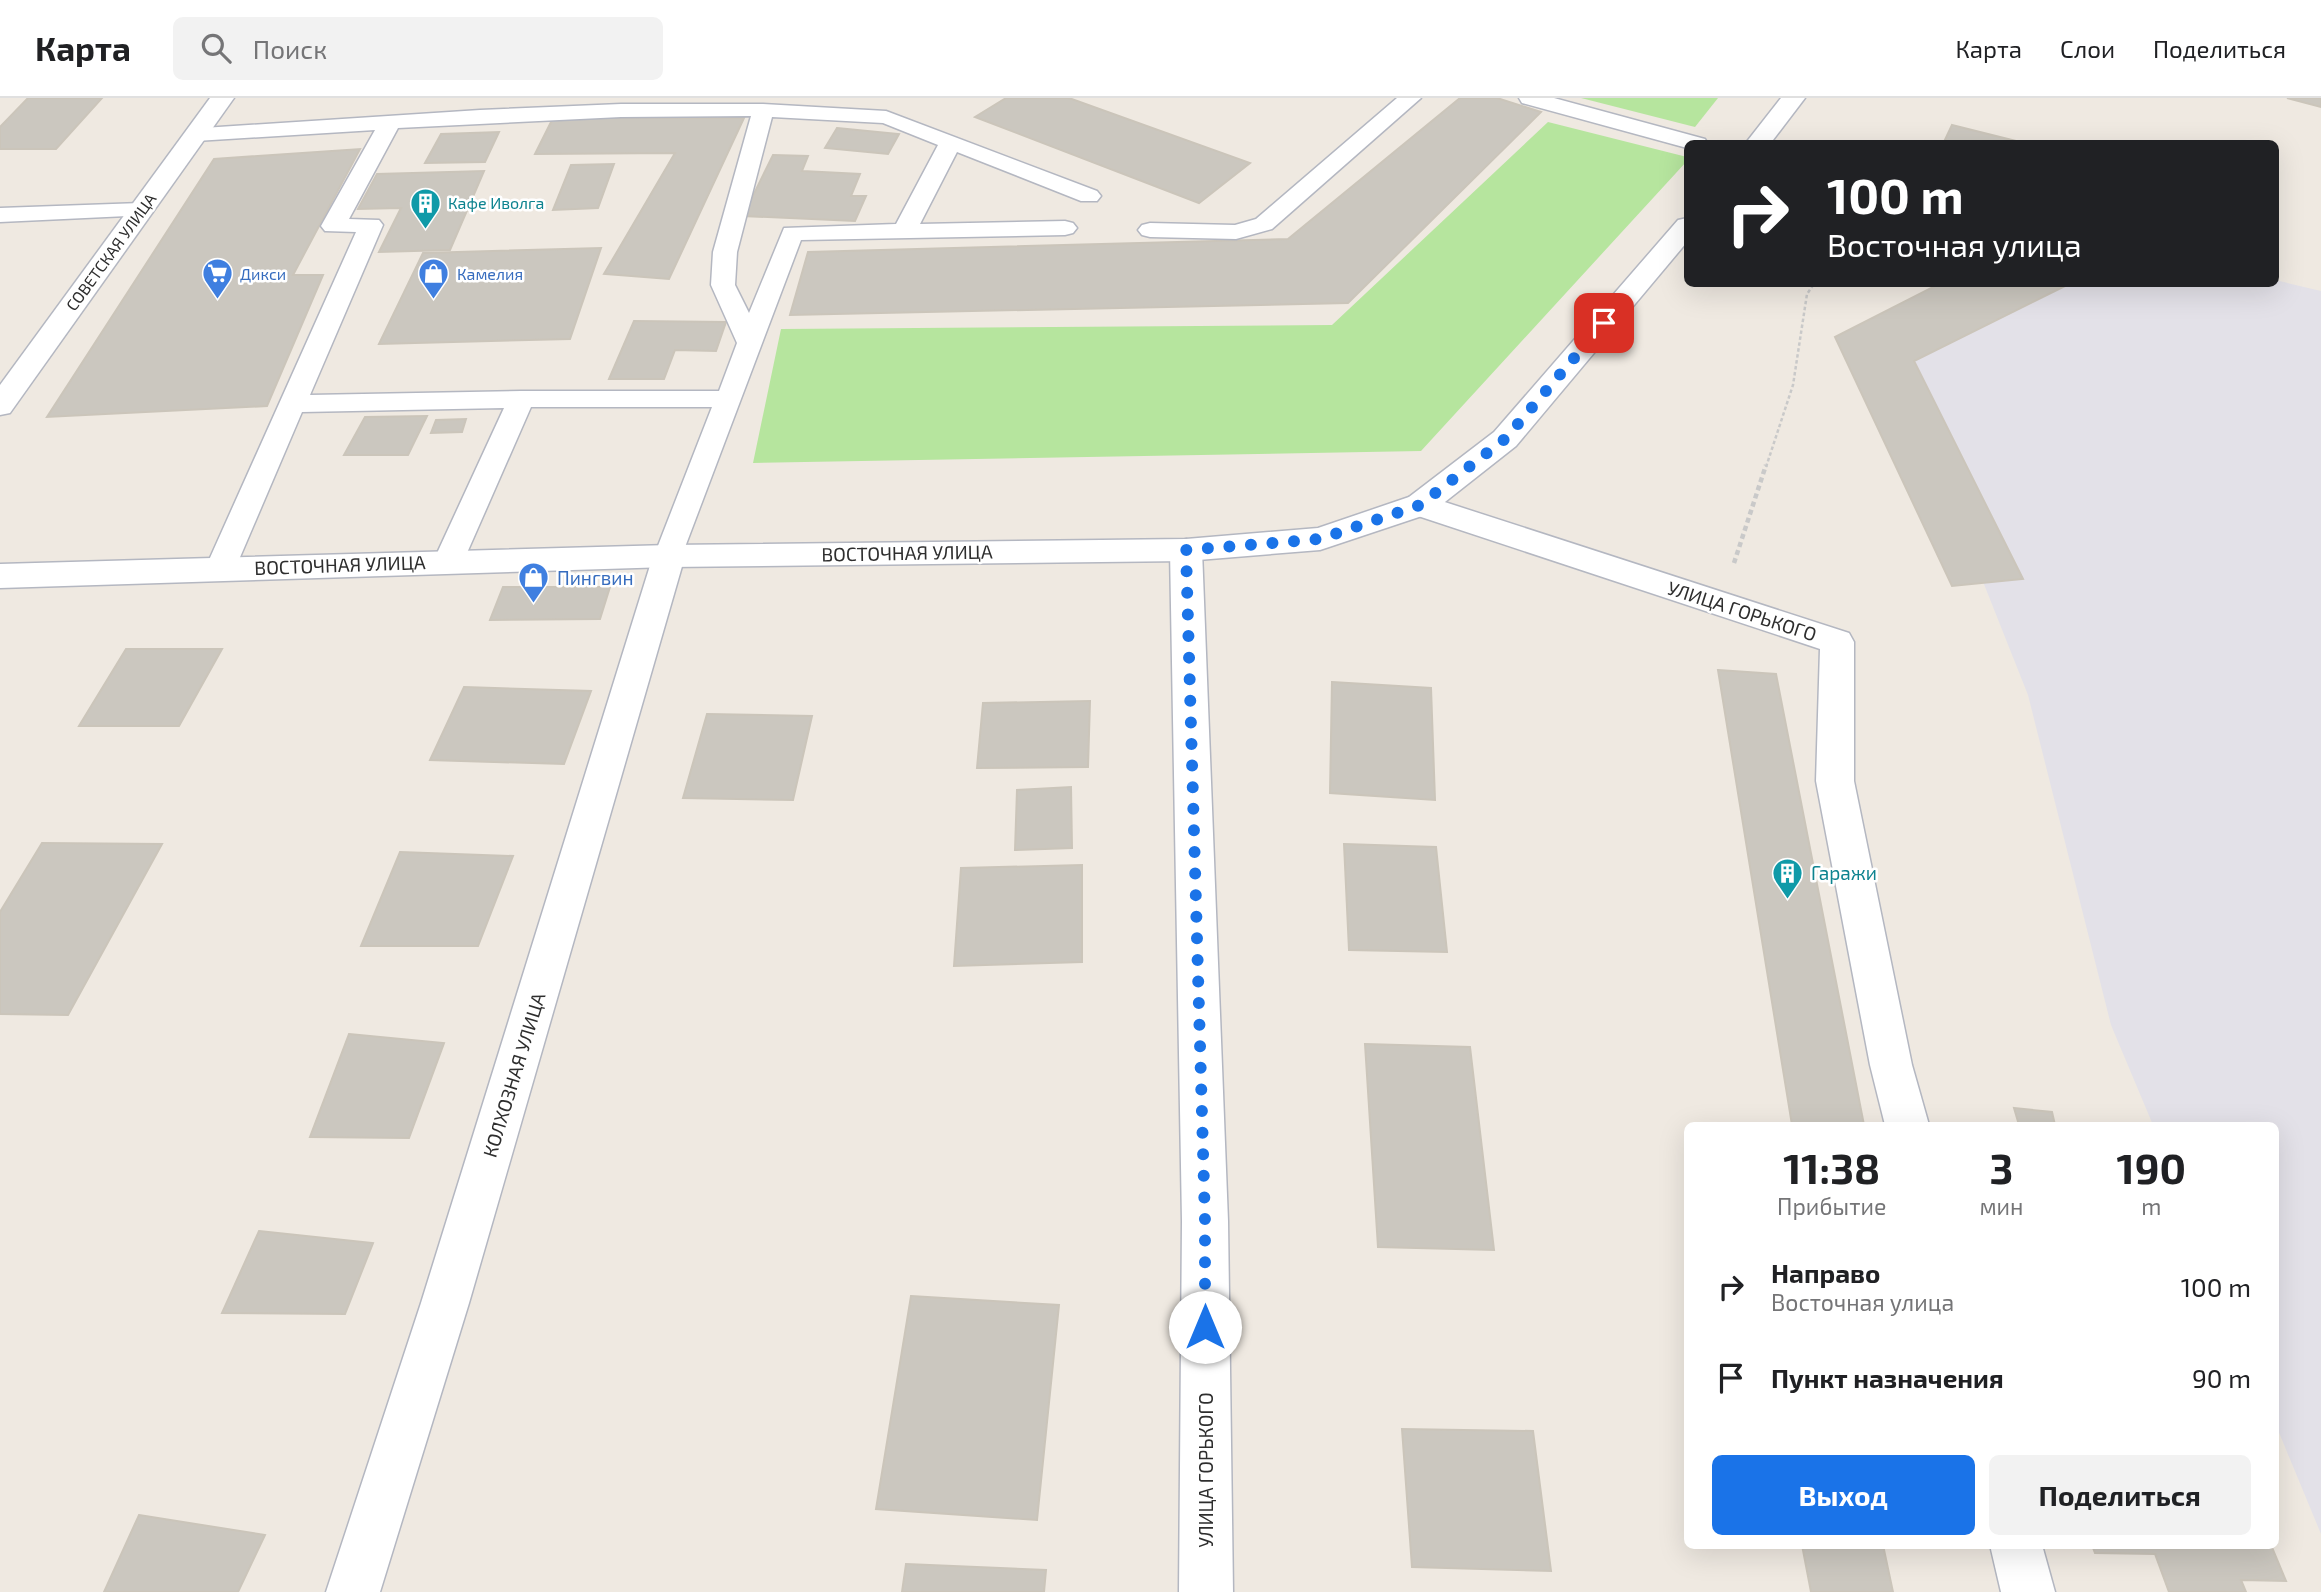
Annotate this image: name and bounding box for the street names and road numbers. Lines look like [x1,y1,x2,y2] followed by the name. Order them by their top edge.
[62,189,160,314] street label: СОВЕТСКАЯ УЛИЦА
[821,540,993,565] street label: ВОСТОЧНАЯ УЛИЦА
[254,550,426,579] street label: ВОСТОЧНАЯ УЛИЦА
[1665,576,1820,645] street label: УЛИЦА ГОРЬКОГО
[478,990,550,1160] street label: КОЛХОЗНАЯ УЛИЦА
[1194,1392,1217,1548] street label: УЛИЦА ГОРЬКОГО

